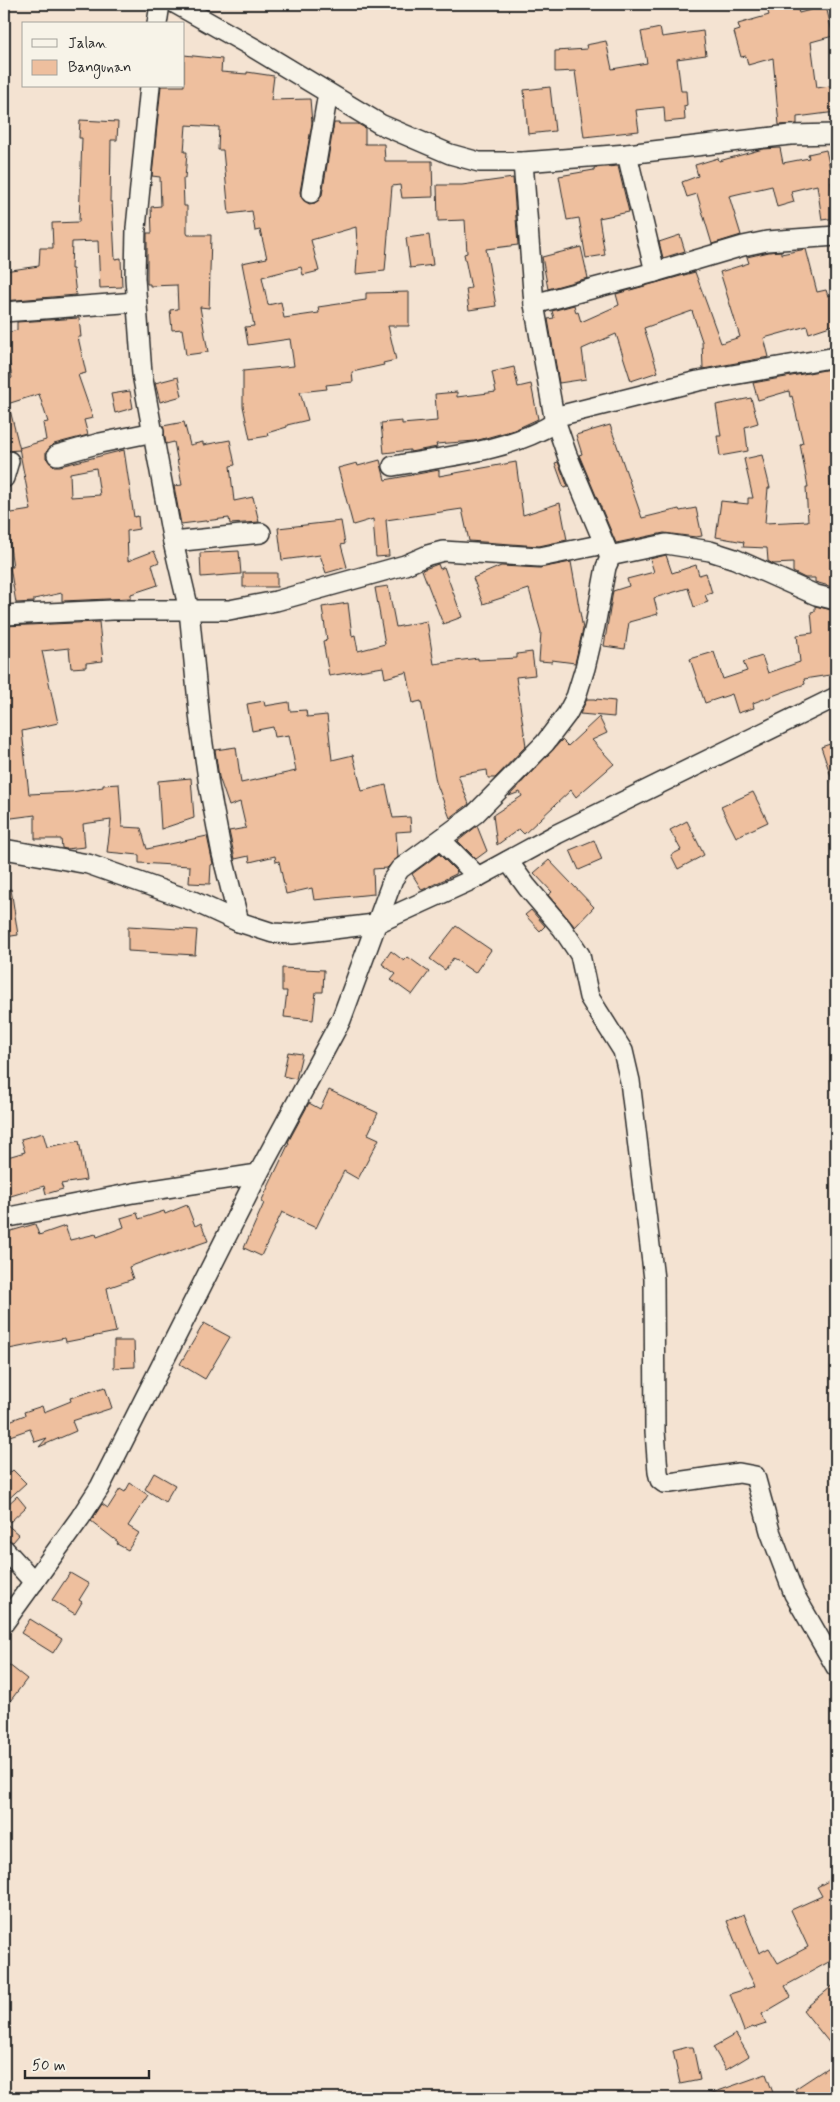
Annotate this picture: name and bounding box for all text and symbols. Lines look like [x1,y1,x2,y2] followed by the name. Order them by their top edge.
[22,22,185,88] legend
[68,34,107,54] text: Jalan
[68,58,131,79] text: Bangunan
[25,2047,149,2079] scale bar
[32,2056,66,2076] text: 50 m

